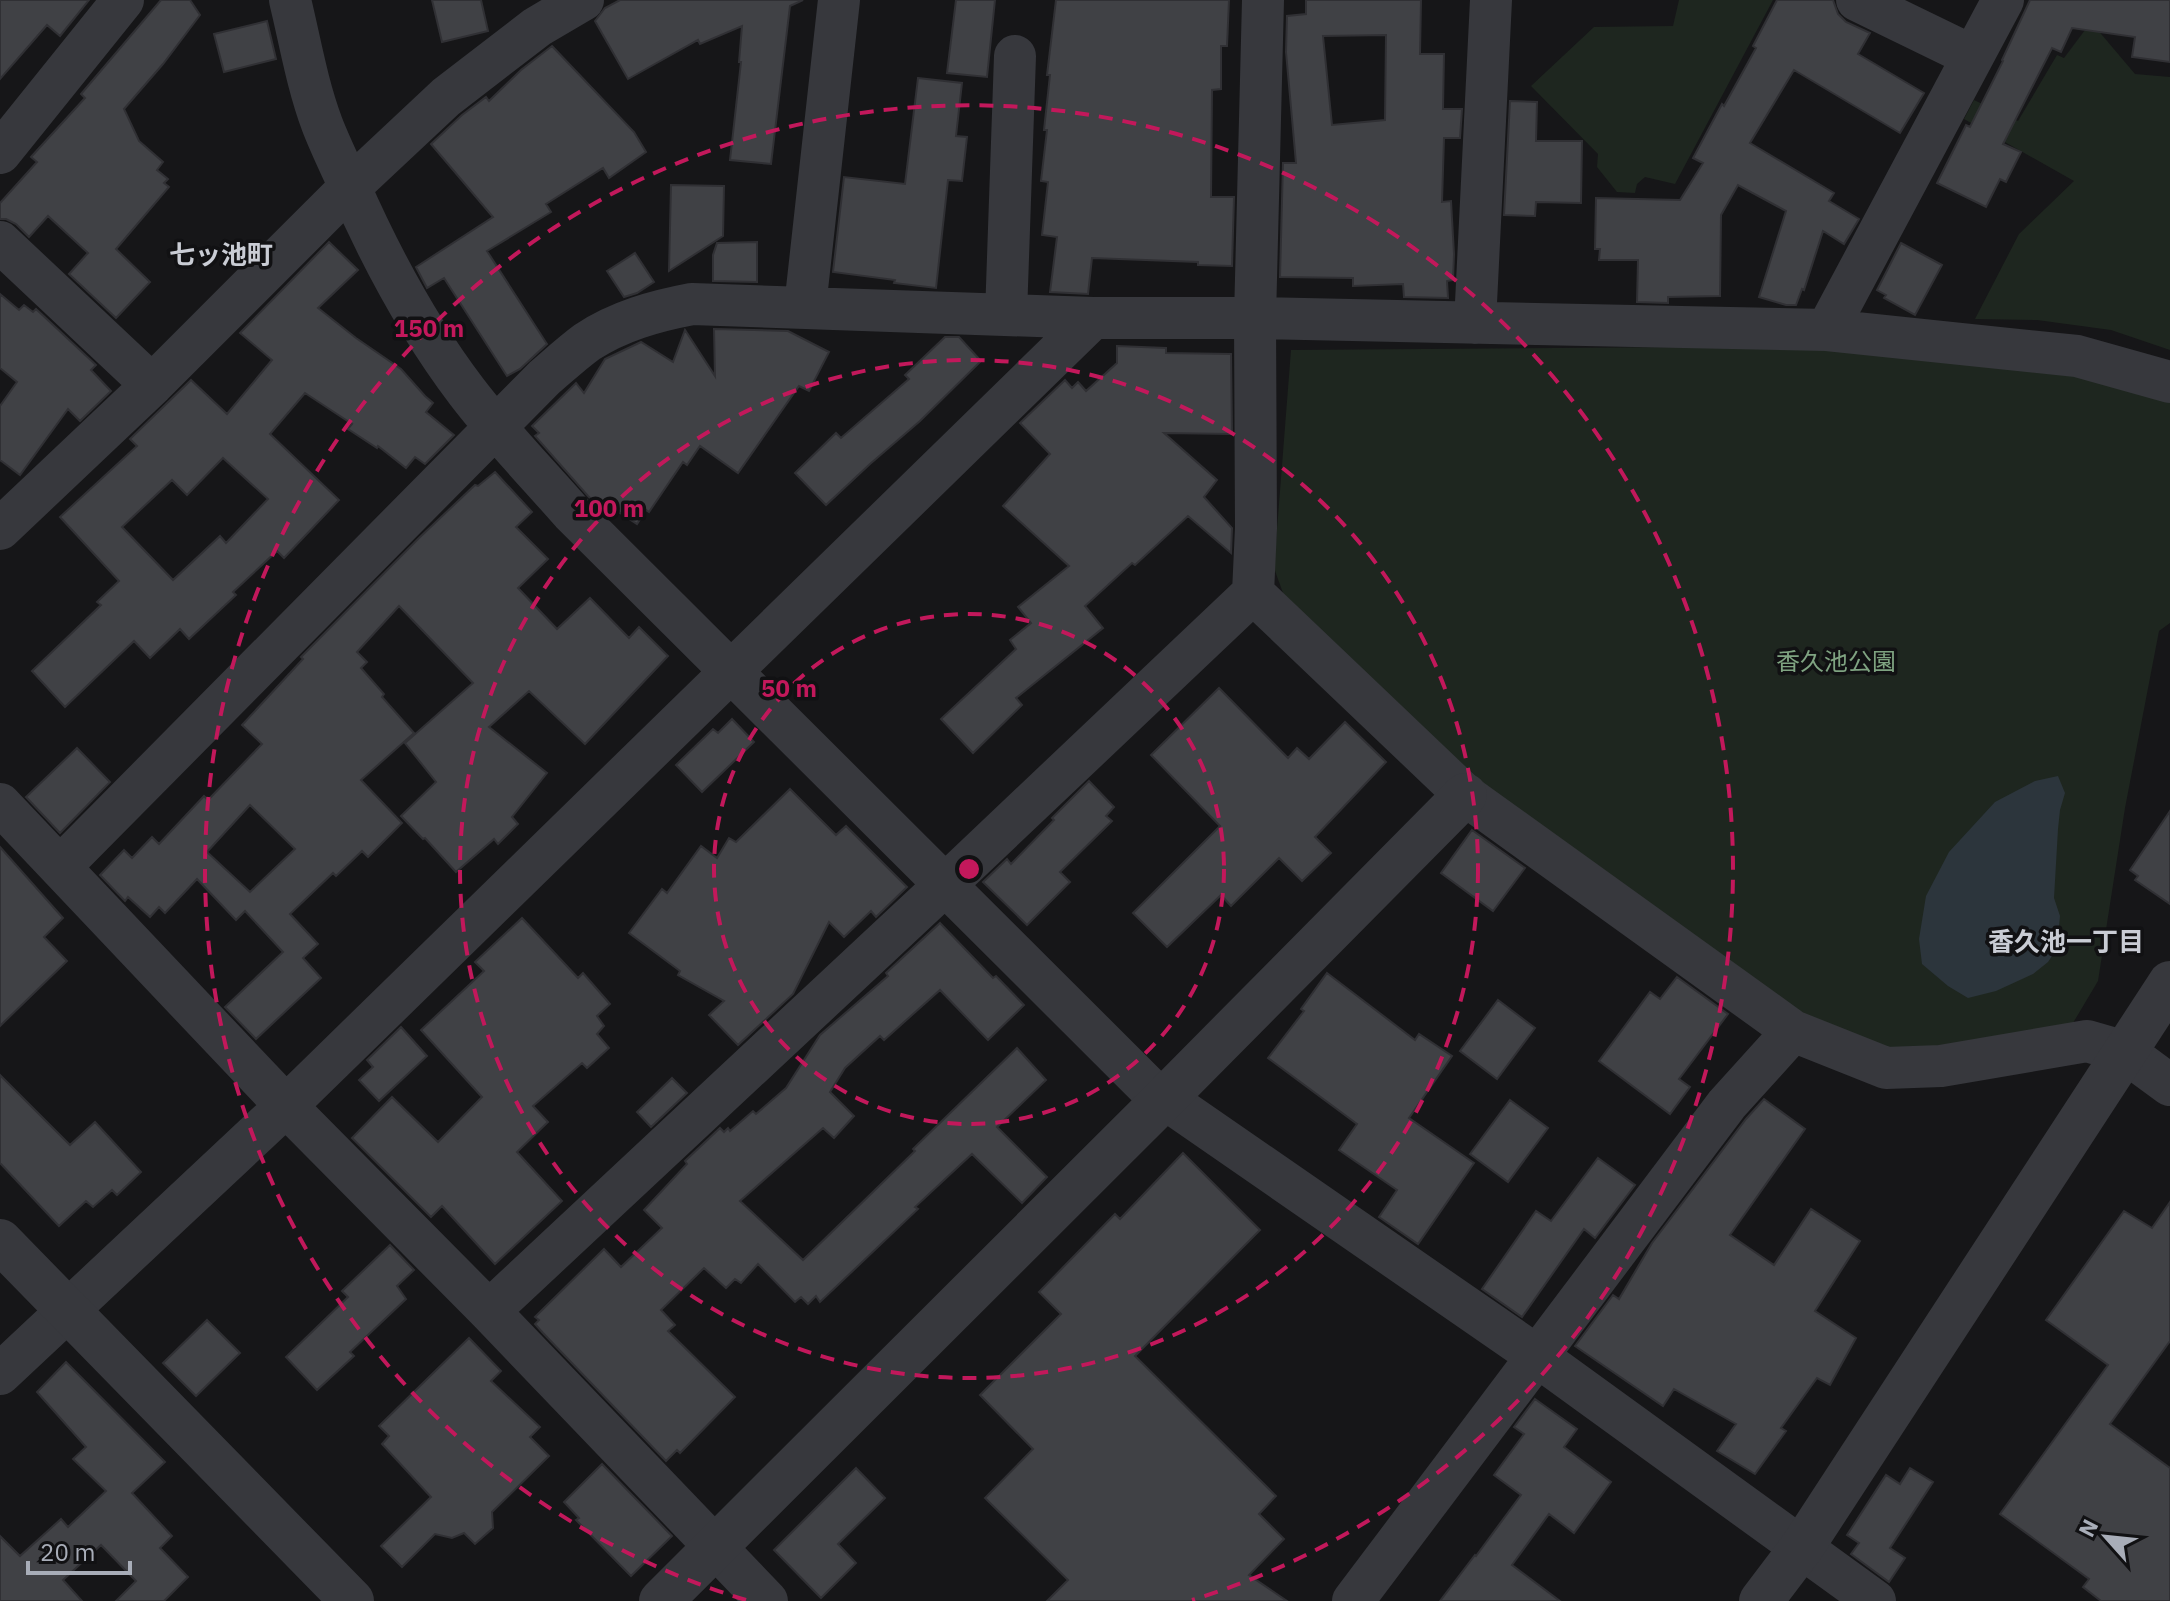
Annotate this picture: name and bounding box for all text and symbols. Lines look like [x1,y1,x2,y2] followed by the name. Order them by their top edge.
[169,237,273,271] district label: 七ッ池町
[394,312,464,344] text: 150 m
[574,492,644,524] text: 100 m
[1776,645,1896,677] park label: 香久池公園
[761,672,817,704] text: 50 m
[955,855,983,883] centre of rings
[1988,924,2144,958] district label: 香久池一丁目
[2066,1497,2146,1577] north arrow
[2071,1514,2104,1541] text: N
[28,1525,130,1575] scale bar
[40,1536,95,1568] text: 20 m

